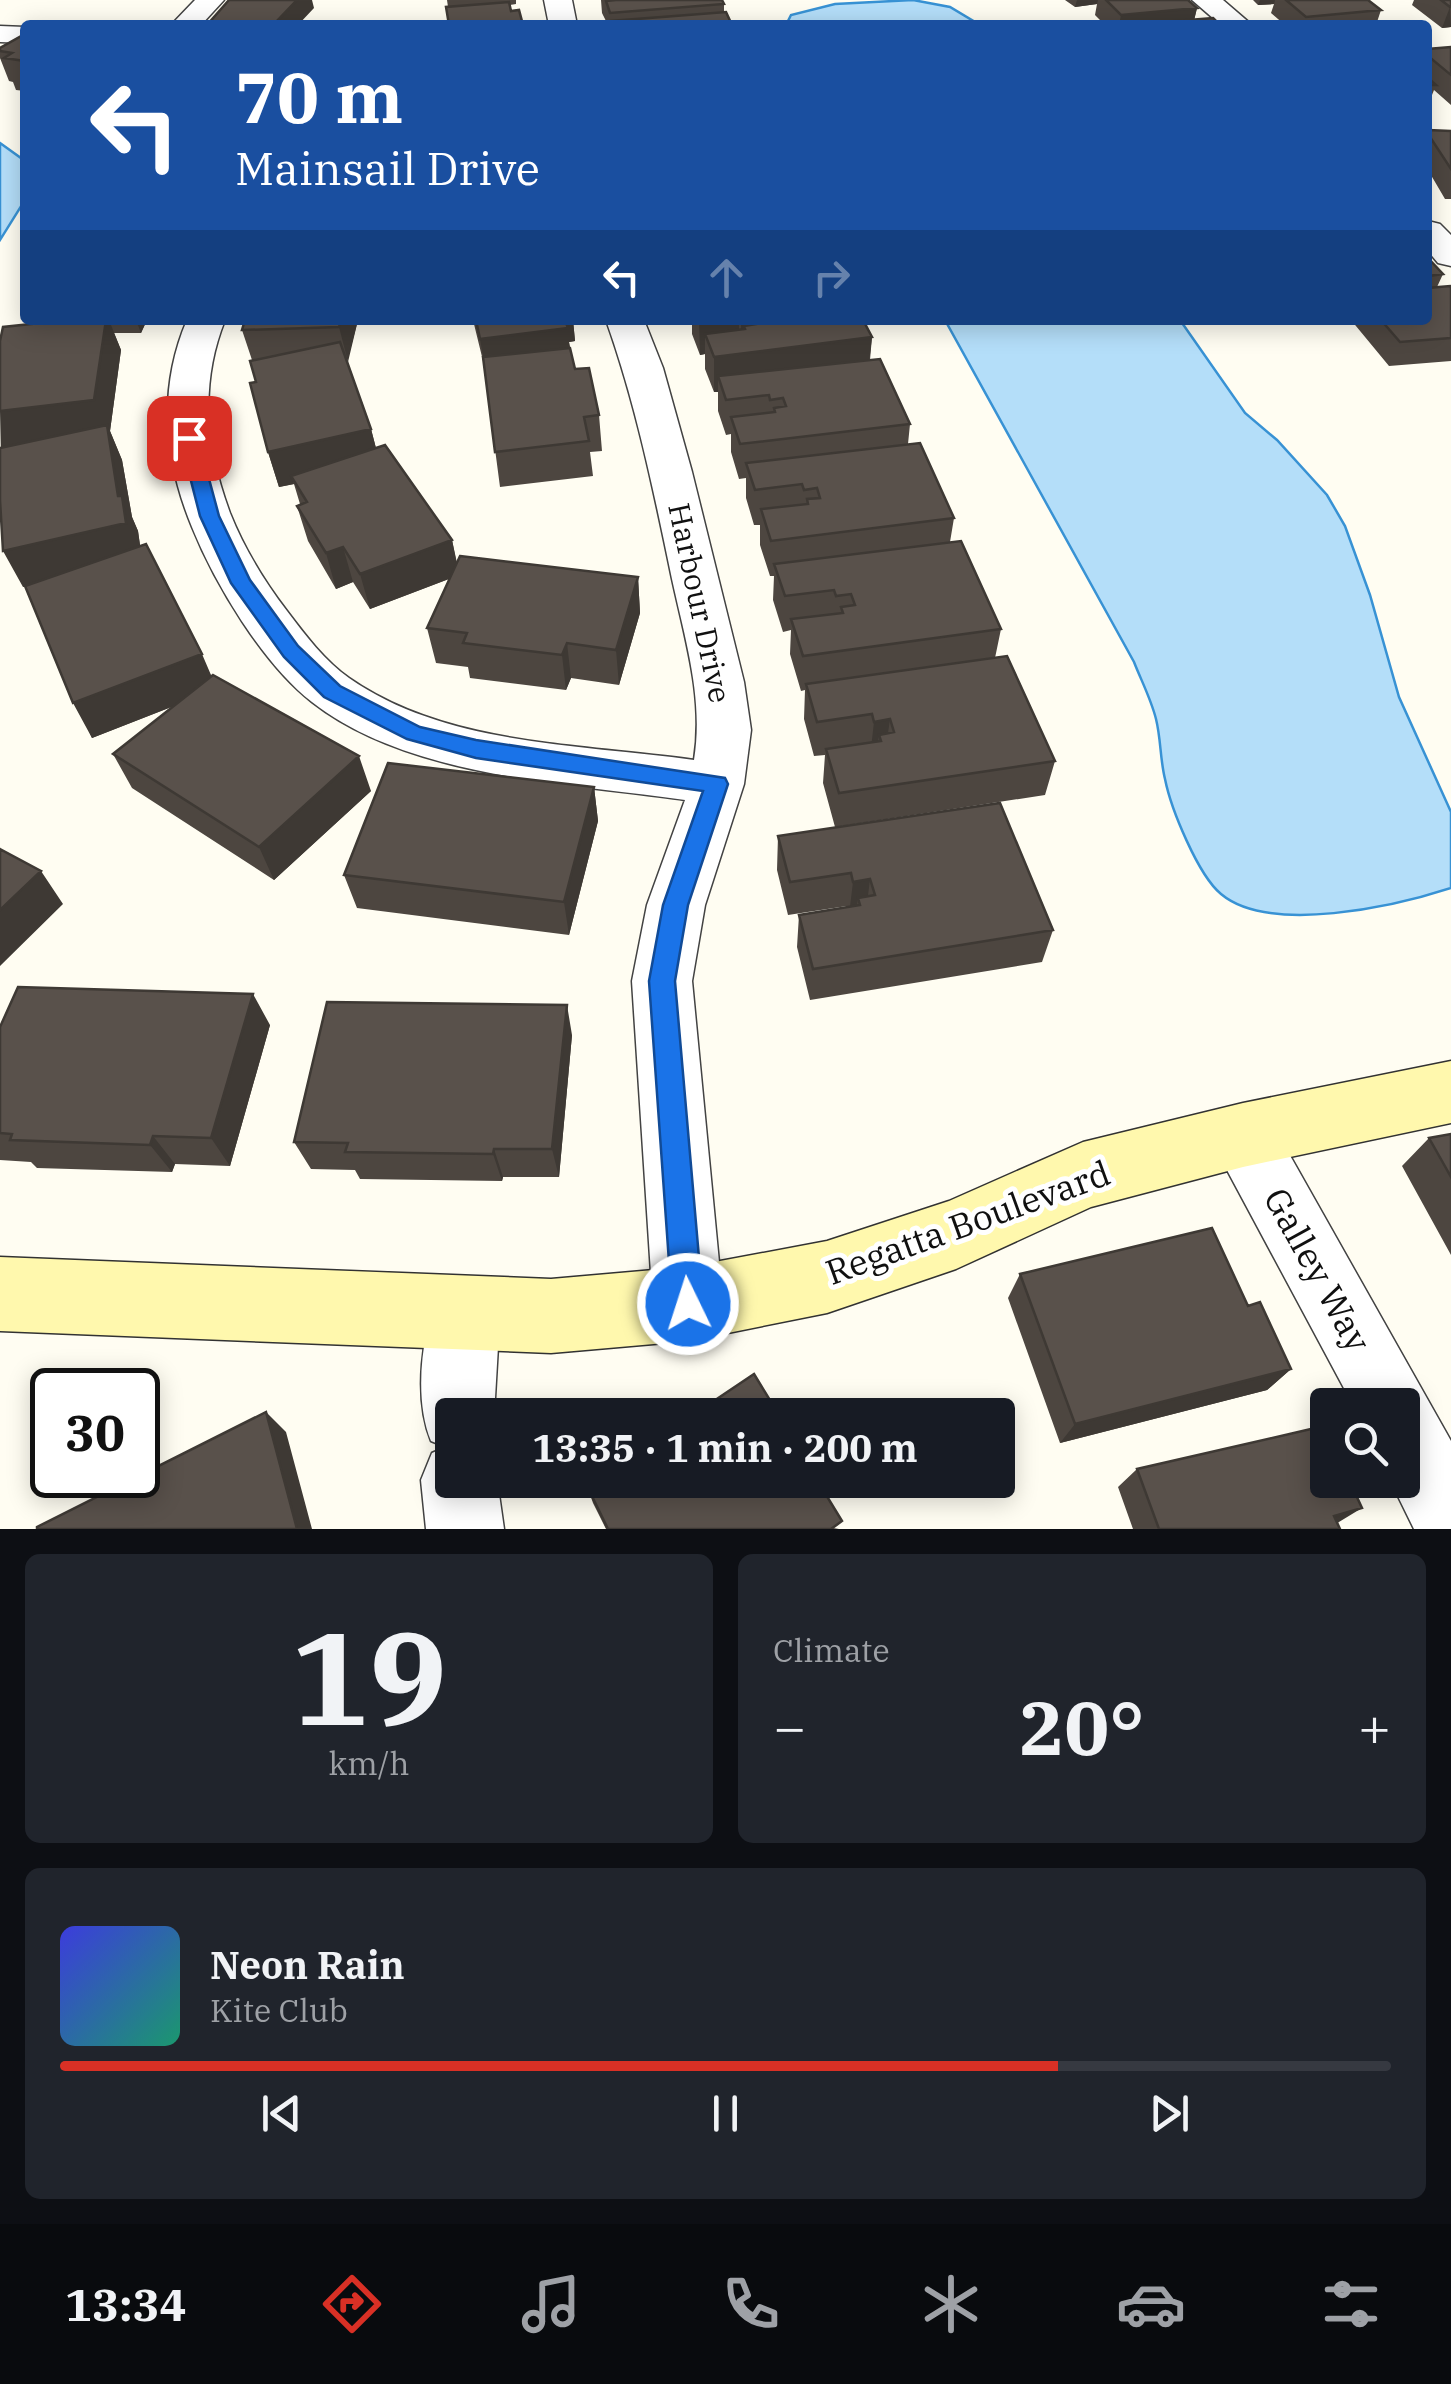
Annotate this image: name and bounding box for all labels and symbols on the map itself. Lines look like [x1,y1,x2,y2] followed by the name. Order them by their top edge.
[147,396,232,481] pin
[660,499,741,706] street label: Harbour Drive
[819,1149,1116,1295] street label: Regatta Boulevard
[1254,1180,1382,1360] street label: Galley Way
[636,1252,740,1356] position arrow
[30,1368,160,1498] speed limit sign: 30

